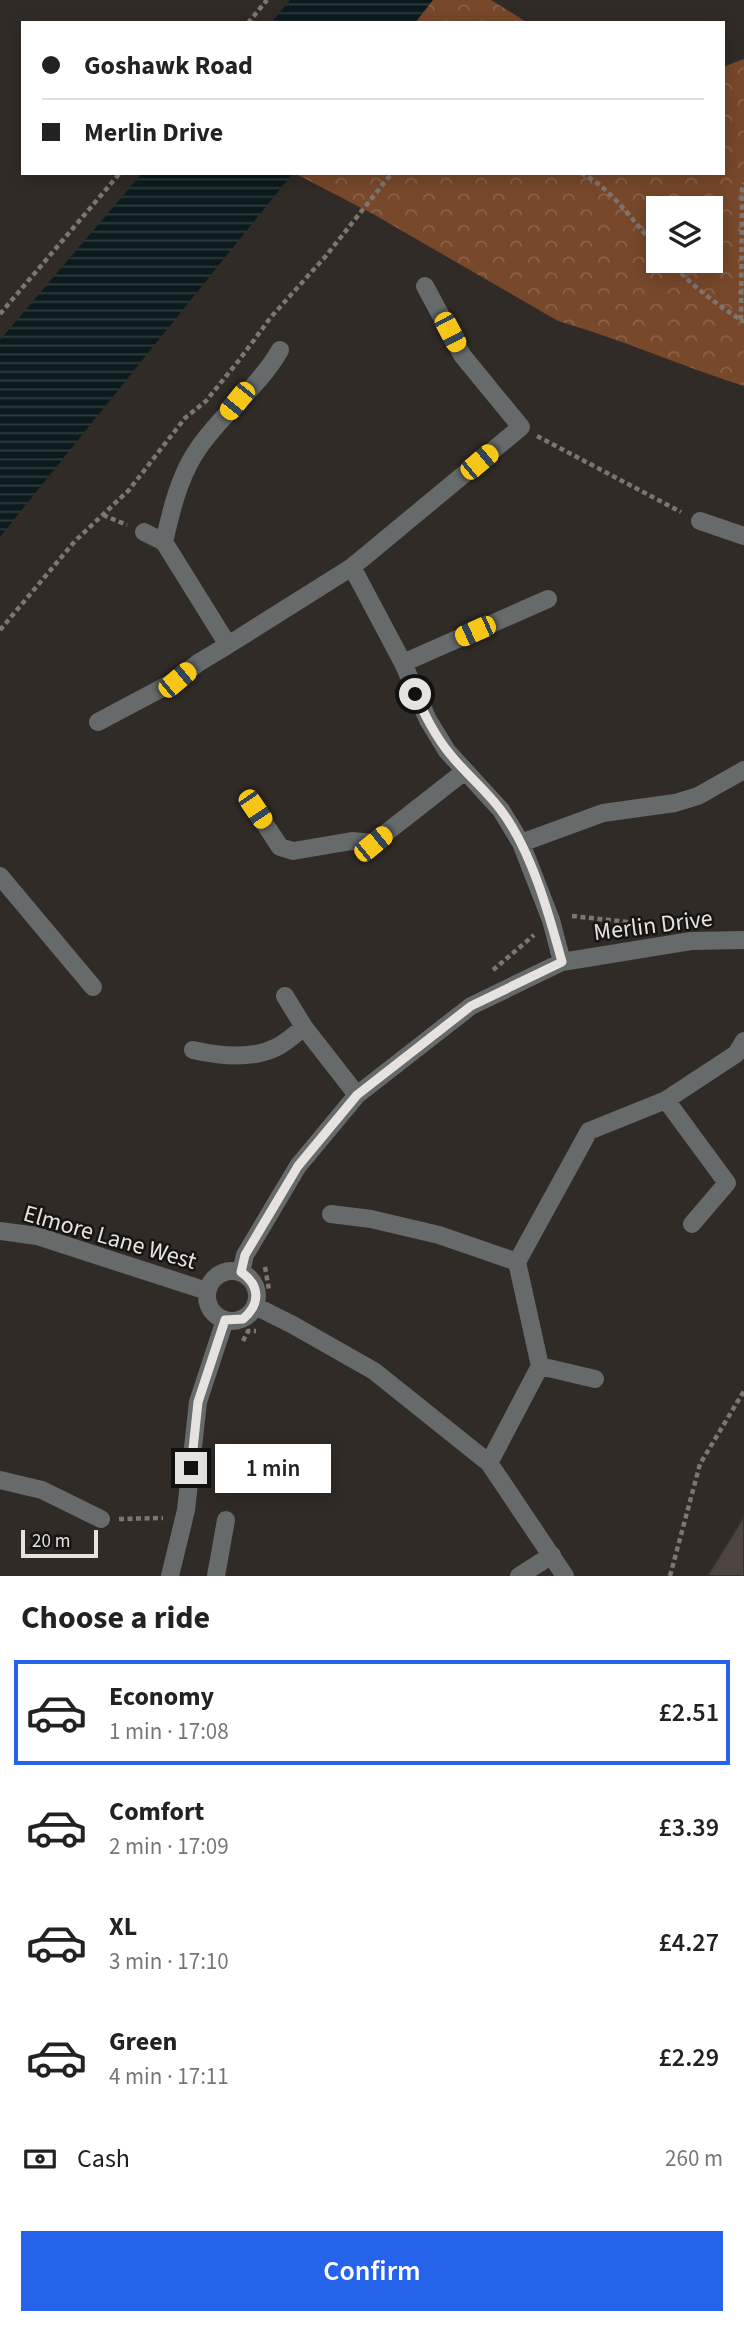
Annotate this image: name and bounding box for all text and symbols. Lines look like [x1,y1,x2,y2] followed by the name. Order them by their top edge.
[84,47,253,84] text: Goshawk Road
[84,114,223,151] text: Merlin Drive
[646,196,723,273] map controls
[646,196,723,273] button: layers
[431,309,470,355] car
[216,378,259,424] car
[457,440,502,484] car
[452,613,499,649] car
[155,658,200,702] car
[399,678,431,710] route start
[235,786,276,832] car
[351,823,396,865] car
[592,901,715,950] street label: Merlin Drive
[19,1196,200,1279] street label: Elmore Lane West
[216,1444,331,1492] callout: 1 min
[175,1452,207,1484] route end
[246,1452,300,1485] text: 1 min
[21,1527,98,1559] scale bar
[32,1528,70,1555] text: 20 m
[21,1595,210,1641] text: Choose a ride
[109,1678,214,1715] text: Economy
[25,1681,88,1744] icon: car
[658,1694,719,1731] text: £2.51
[109,1715,229,1748] text: 1 min · 17:08
[109,1793,204,1830] text: Comfort
[25,1796,88,1859] icon: car
[658,1809,719,1846] text: £3.39
[109,1830,229,1863] text: 2 min · 17:09
[109,1908,137,1945] text: XL
[25,1911,88,1974] icon: car
[658,1924,719,1961] text: £4.27
[109,1945,229,1978] text: 3 min · 17:10
[109,2023,177,2060] text: Green
[25,2026,88,2089] icon: car
[658,2039,719,2076] text: £2.29
[109,2060,229,2093] text: 4 min · 17:11
[21,2140,59,2178] icon: cash
[77,2140,130,2177] text: Cash
[665,2142,723,2175] text: 260 m
[21,2231,723,2311] button: Confirm

